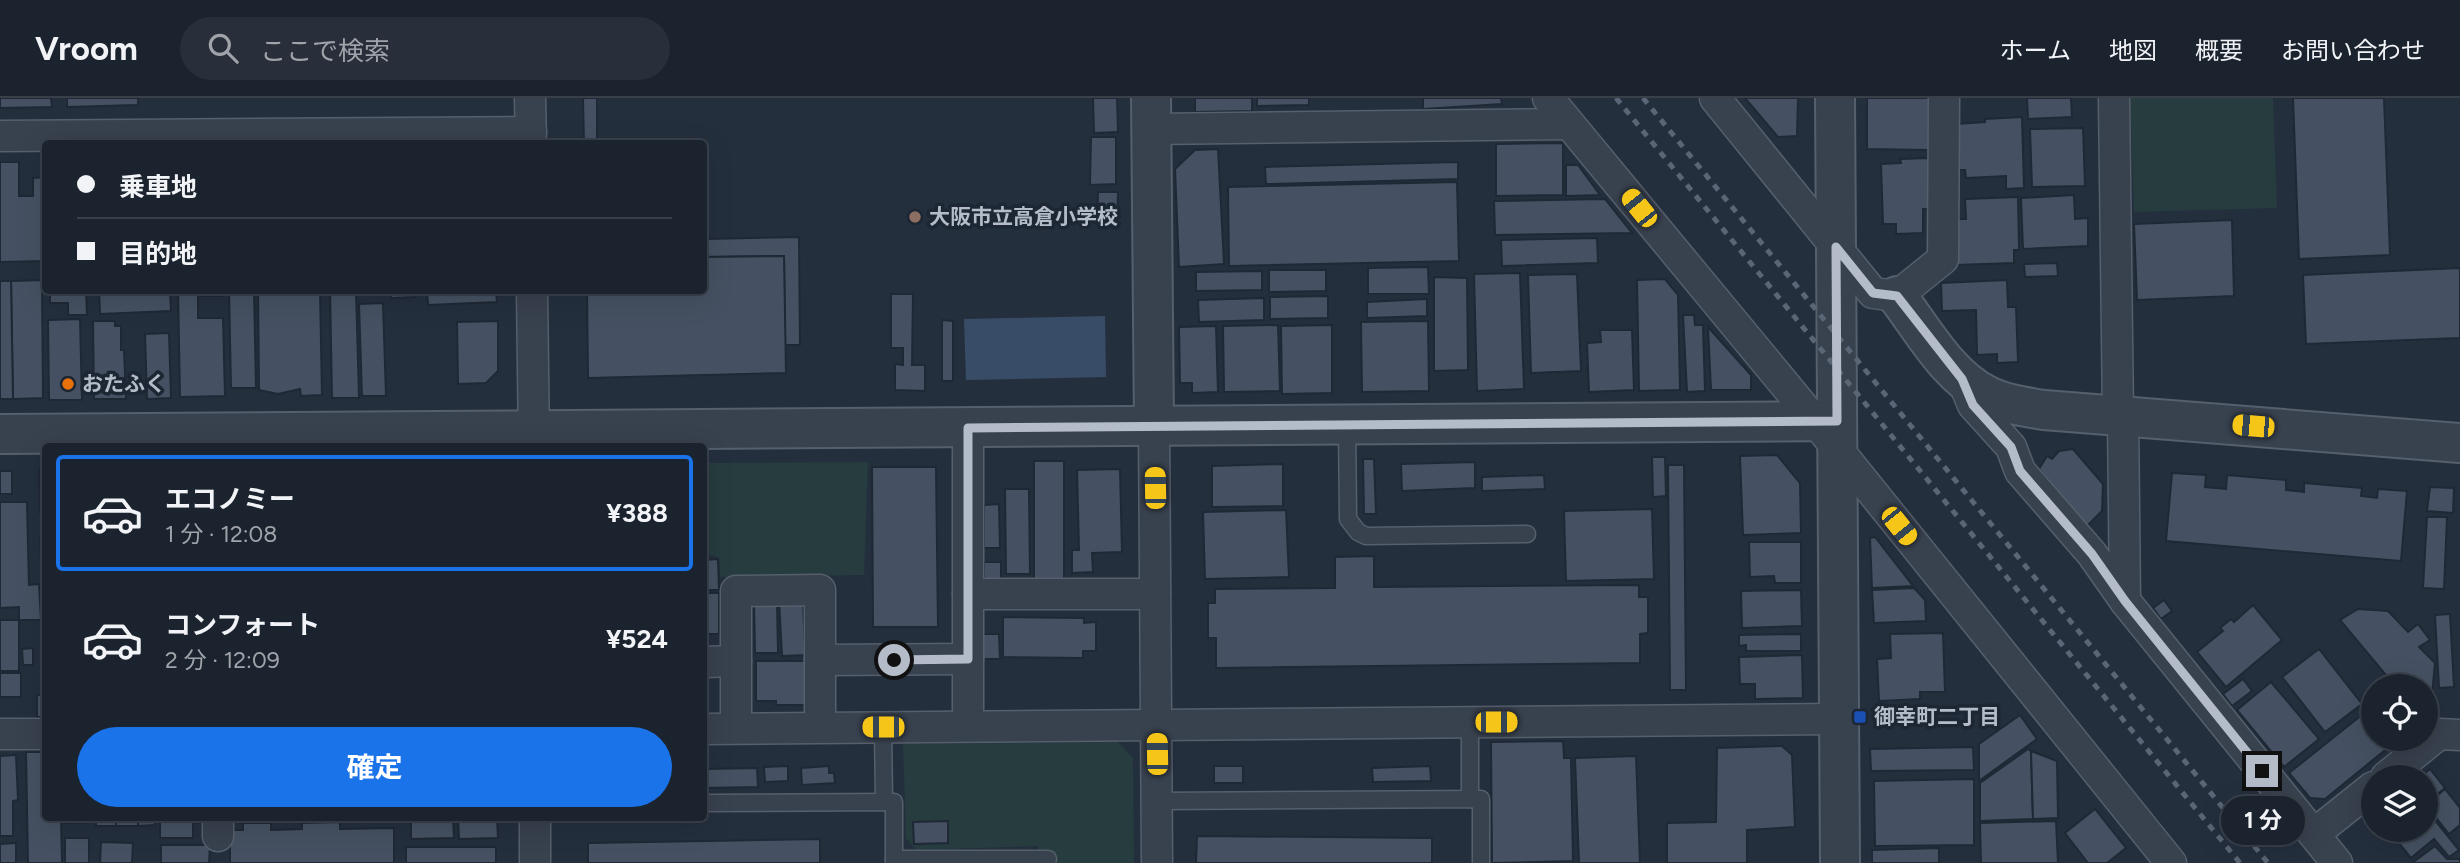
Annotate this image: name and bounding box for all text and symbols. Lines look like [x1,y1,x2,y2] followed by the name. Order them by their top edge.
[180,17,670,80] search box
[35,29,138,68] text: Vroom
[204,29,242,67] icon: search
[260,35,390,67] text: ここで検索
[2000,36,2071,65] text: ホーム
[2109,36,2157,65] text: 地図
[2195,36,2243,65] text: 概要
[2281,36,2425,65] text: お問い合わせ
[119,171,197,203] text: 乗車地
[1618,185,1661,231] car
[929,204,1118,229] place label: 大阪市立高倉小学校
[907,209,923,225] marker: 大阪市立高倉小学校
[119,238,197,270] text: 目的地
[82,371,166,396] place label: おたふく
[60,376,76,392] marker: おたふく
[2232,414,2275,438] car
[1145,467,1166,509] car
[81,482,144,545] icon: car
[165,483,295,515] text: エコノミー
[606,497,668,529] text: ¥388
[1878,503,1921,549] car
[165,520,277,548] text: 1 分 · 12:08
[81,608,144,671] icon: car
[165,609,320,641] text: コンフォート
[606,623,668,655] text: ¥524
[878,644,910,676] route start
[165,646,280,674] text: 2 分 · 12:09
[2361,674,2438,842] map controls
[2361,674,2438,751] button: locate
[1874,704,2000,729] place label: 御幸町二丁目
[1852,709,1868,725] marker: 御幸町二丁目
[1476,712,1518,733] car
[863,717,905,738] car
[77,727,672,807] button: 確定
[1147,733,1168,775] car
[2246,755,2278,787] route end
[2361,765,2438,842] button: layers
[2220,796,2304,844] callout: 1 分
[2244,806,2282,834] text: 1 分

